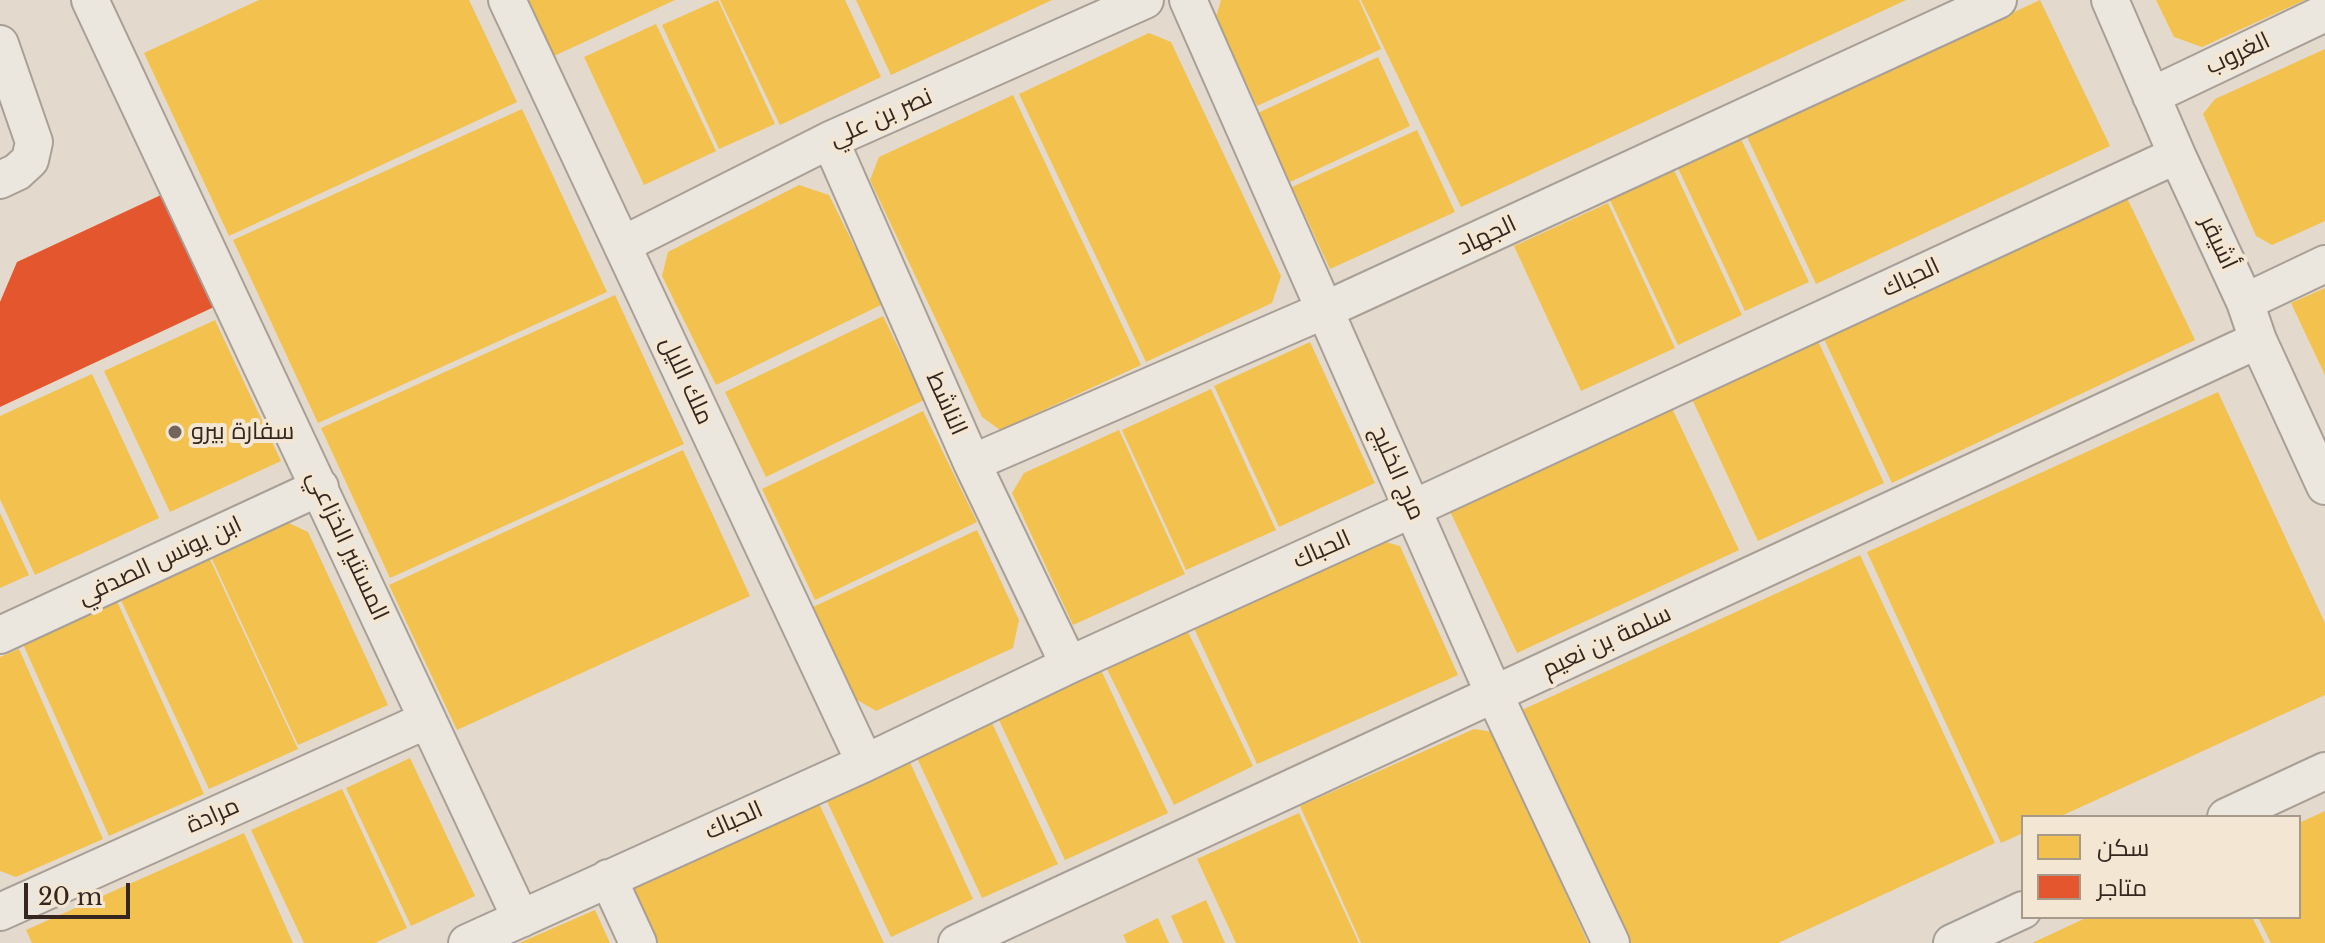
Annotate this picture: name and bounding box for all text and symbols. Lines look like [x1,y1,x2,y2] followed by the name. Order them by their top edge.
[2201,27,2275,81] street label: الغروب
[825,83,937,153] street label: نصر بن علي
[1453,210,1521,262] street label: الجهاد
[2193,212,2243,274] street label: أشيقر
[1878,252,1944,304] street label: الحباك
[653,333,719,429] street label: ملك الليل
[919,368,973,440] street label: الناشط
[191,418,294,446] place label: سفارة بيرو
[1363,421,1431,525] street label: مرج الخليج
[166,423,184,441] marker: سفارة بيرو
[300,467,394,625] street label: المستنير الخزاعي
[74,510,246,612] street label: ابن يونس الصدفي
[1289,525,1355,575] street label: الحباك
[1538,600,1676,684] street label: سلمة بن نعيم
[182,792,244,840] street label: مرادة
[701,796,767,846] street label: الحباك
[2021,815,2301,919] legend
[2097,833,2149,862] text: سكن
[28,867,134,917] scale bar
[2097,873,2147,902] text: متاجر
[38,882,103,911] text: 20 m

